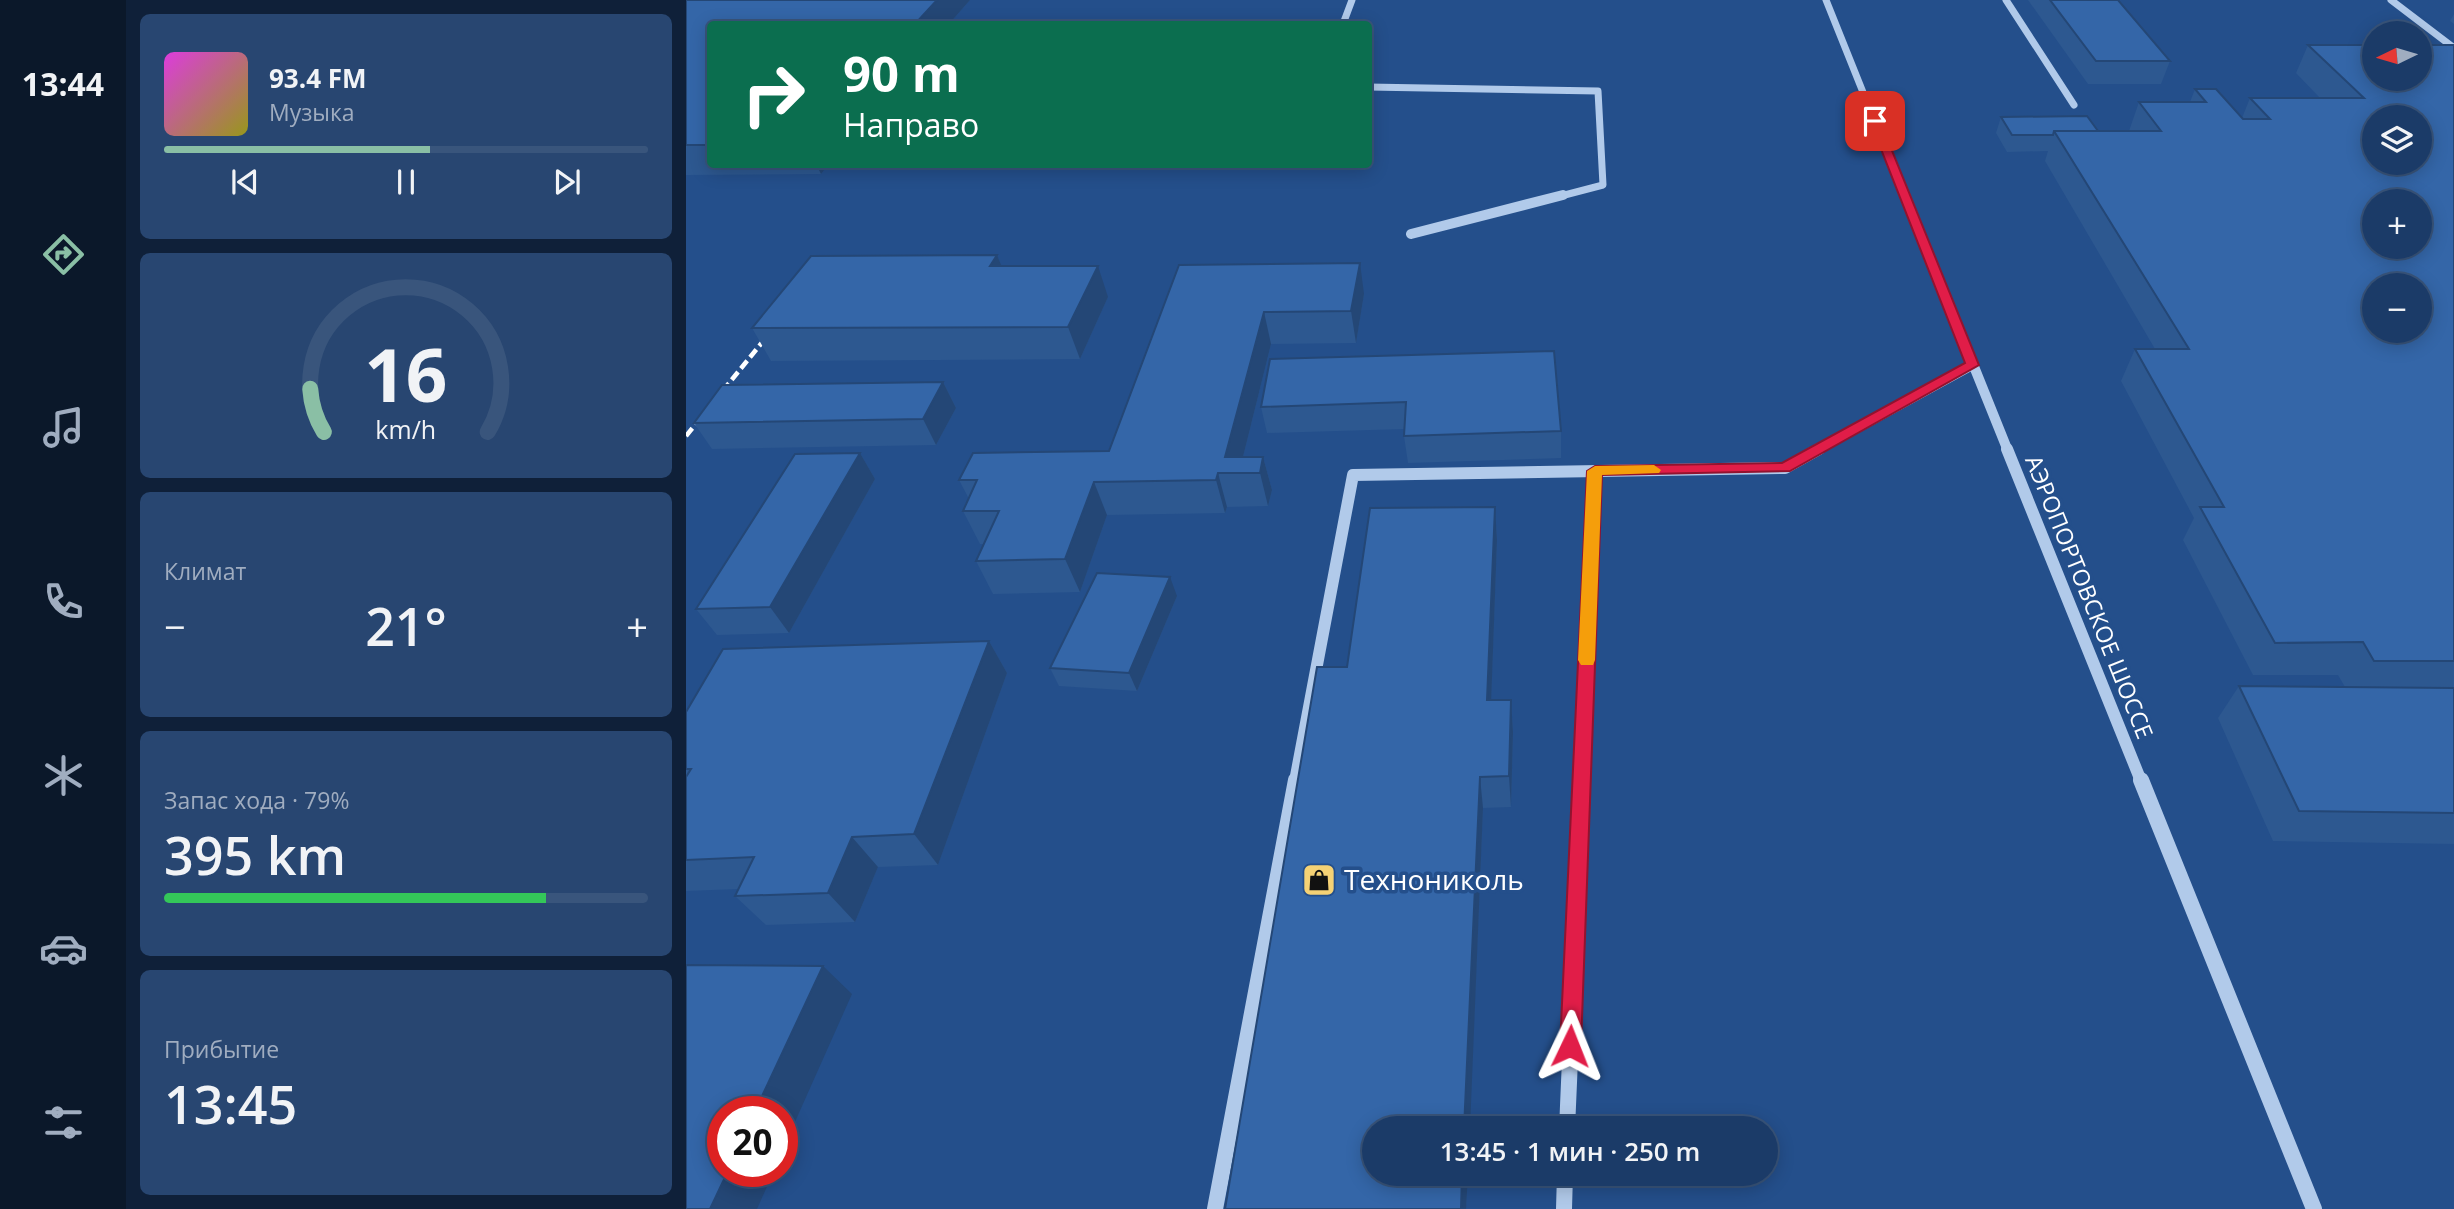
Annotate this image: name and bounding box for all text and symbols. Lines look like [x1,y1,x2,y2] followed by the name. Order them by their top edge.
[2362,21,2432,91] north arrow
[2362,21,2432,343] map controls
[843,40,960,106] text: 90 m
[728,49,819,140] icon: right
[269,60,367,96] text: 93.4 FM
[22,62,104,105] text: 13:44
[1845,91,1905,151] pin
[269,96,355,128] text: Музыка
[1856,102,1894,140] icon: arrive
[843,103,979,146] text: Направо
[2362,105,2432,175] button: layers
[226,163,264,201] icon: previous
[387,163,425,201] icon: pause
[548,163,586,201] icon: next
[2362,189,2432,259] button: +
[39,230,88,279] icon: directions
[2362,273,2432,343] button: −
[364,324,448,423] text: 16
[39,403,88,452] icon: music
[376,411,436,445] text: km/h
[2018,450,2162,743] street label: АЭРОПОРТОВСКОЕ ШОССЕ
[164,555,246,587] text: Климат
[39,577,88,626] icon: phone
[365,590,447,661] text: 21°
[164,600,186,652] text: −
[626,600,648,652] text: +
[39,751,88,800] icon: climate
[164,784,349,816] text: Запас хода · 79%
[164,819,346,890] text: 395 km
[1344,860,1524,898] place label: Технониколь
[1300,861,1338,899] shop icon: Технониколь
[39,924,88,973] icon: car
[1533,1009,1607,1083] position arrow
[164,1033,279,1065] text: Прибытие
[164,1068,297,1139] text: 13:45
[707,1096,798,1187] speed limit sign: 20
[39,1098,88,1147] icon: filters
[1440,1133,1700,1169] text: 13:45 · 1 мин · 250 m

